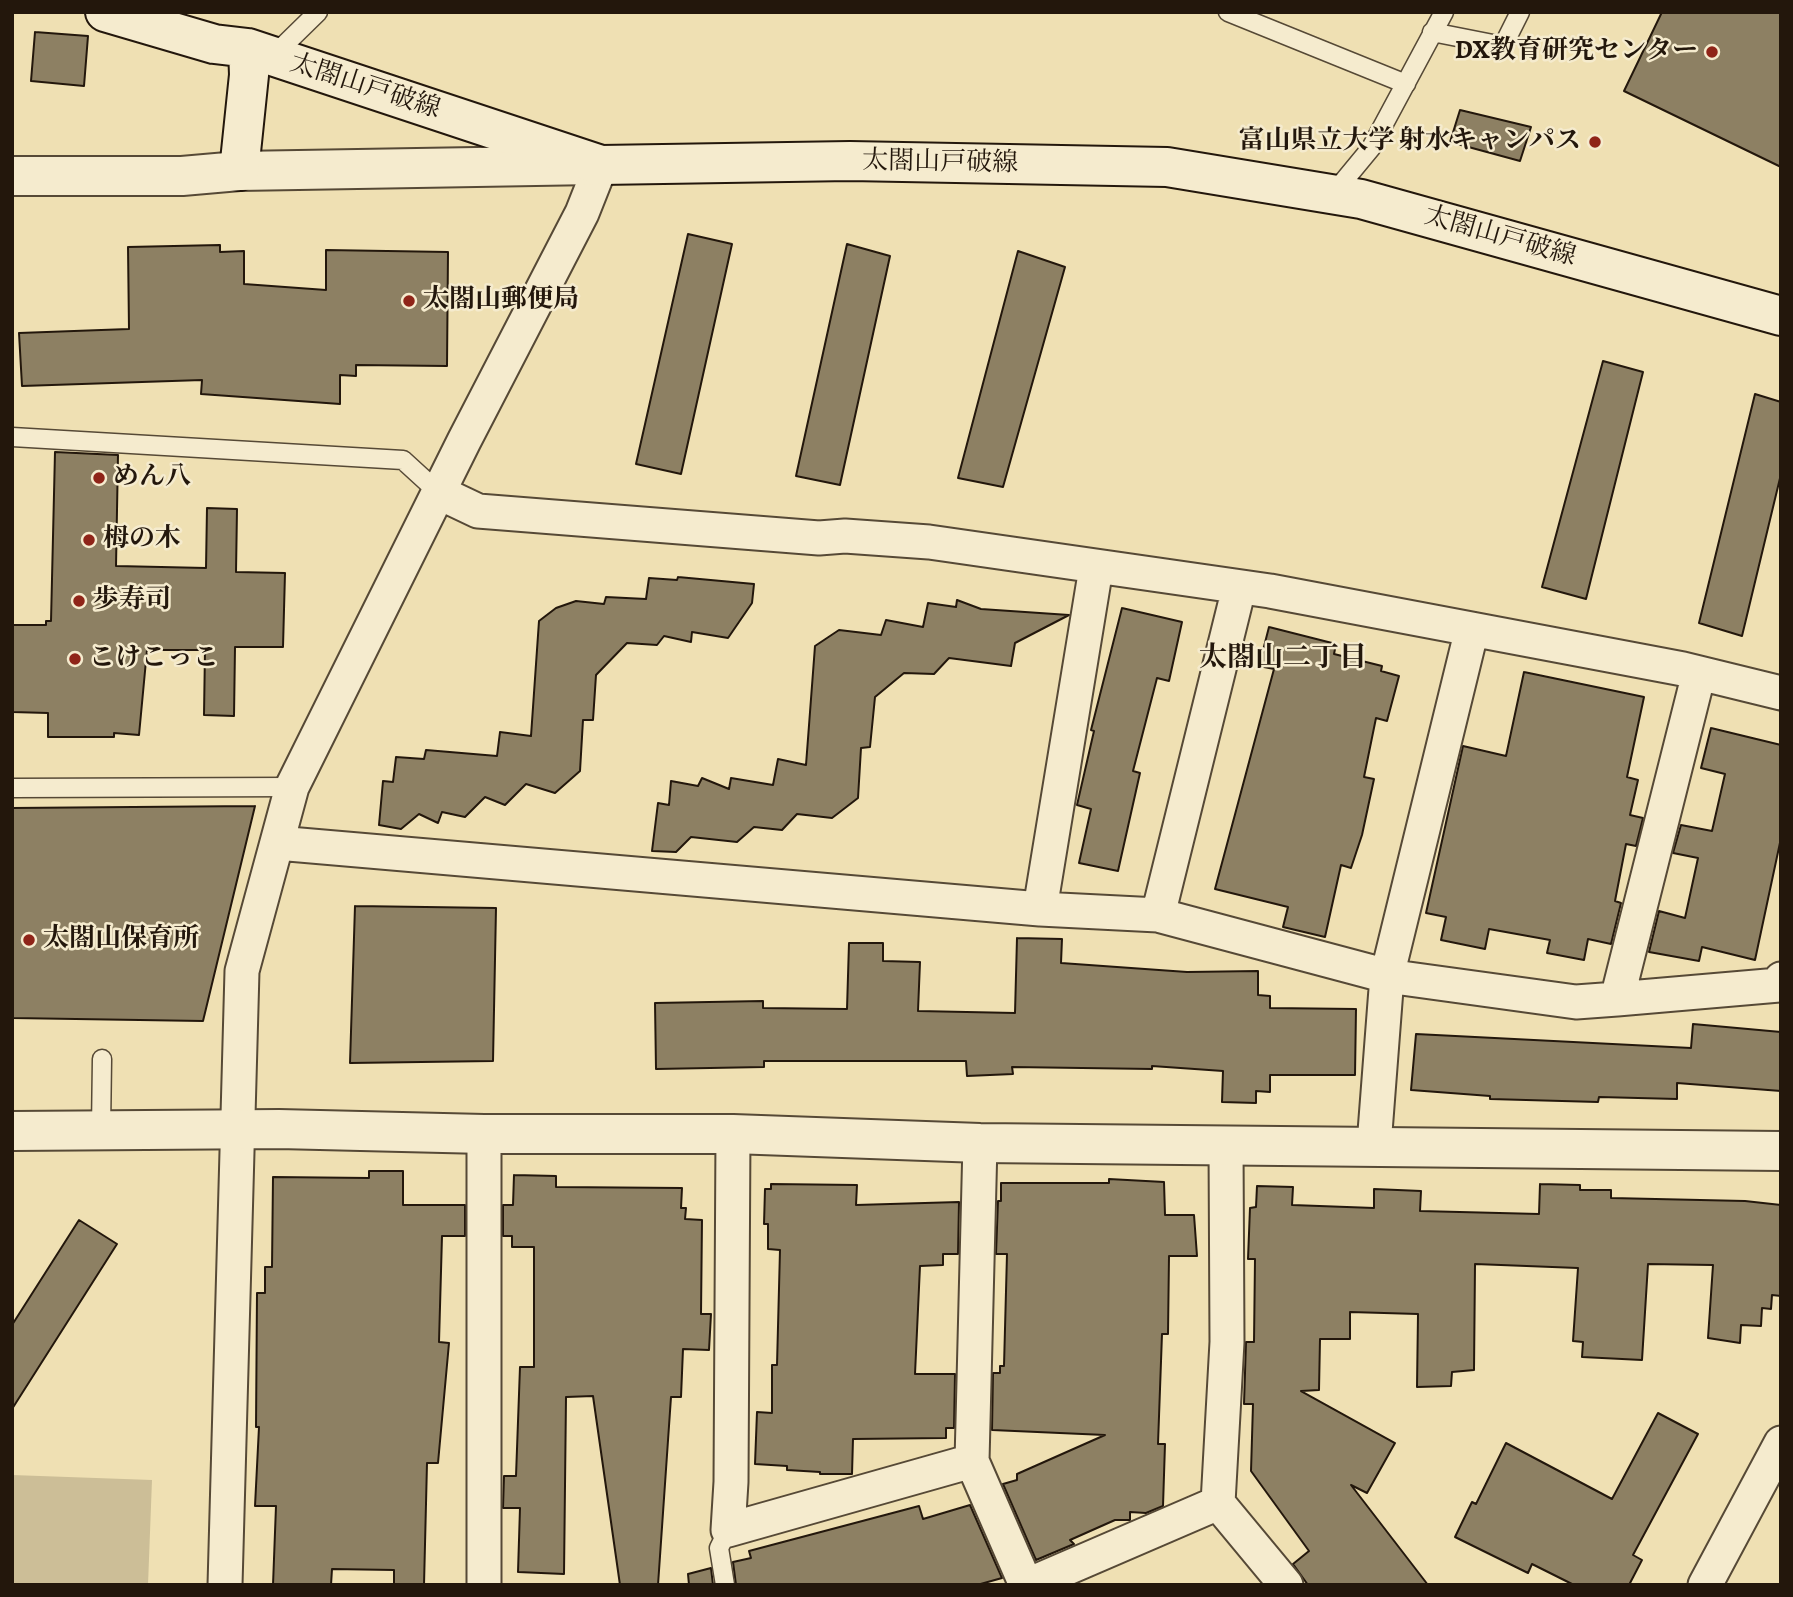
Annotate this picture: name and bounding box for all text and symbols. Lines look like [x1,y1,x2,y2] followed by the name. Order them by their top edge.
[1455,36,1698,68] place label: DX教育研究センター
[1704,44,1720,60] marker: DX教育研究センター
[286,48,444,126] street label: 太閤山戸破線
[1238,126,1581,158] place label: 富山県立大学 射水キャンパス
[1587,134,1603,150] marker: 富山県立大学 射水キャンパス
[862,146,1018,180] street label: 太閤山戸破線
[1421,201,1579,273] street label: 太閤山戸破線
[423,285,579,317] place label: 太閤山郵便局
[401,293,417,309] marker: 太閤山郵便局
[113,462,191,494] place label: めん八
[91,470,107,486] marker: めん八
[103,524,181,556] place label: 栂の木
[81,532,97,548] marker: 栂の木
[93,585,171,617] place label: 歩寿司
[71,593,87,609] marker: 歩寿司
[1199,642,1367,676] district label: 太閤山二丁目
[89,643,219,675] place label: こけこっこ
[67,651,83,667] marker: こけこっこ
[43,924,199,956] place label: 太閤山保育所
[21,932,37,948] marker: 太閤山保育所

